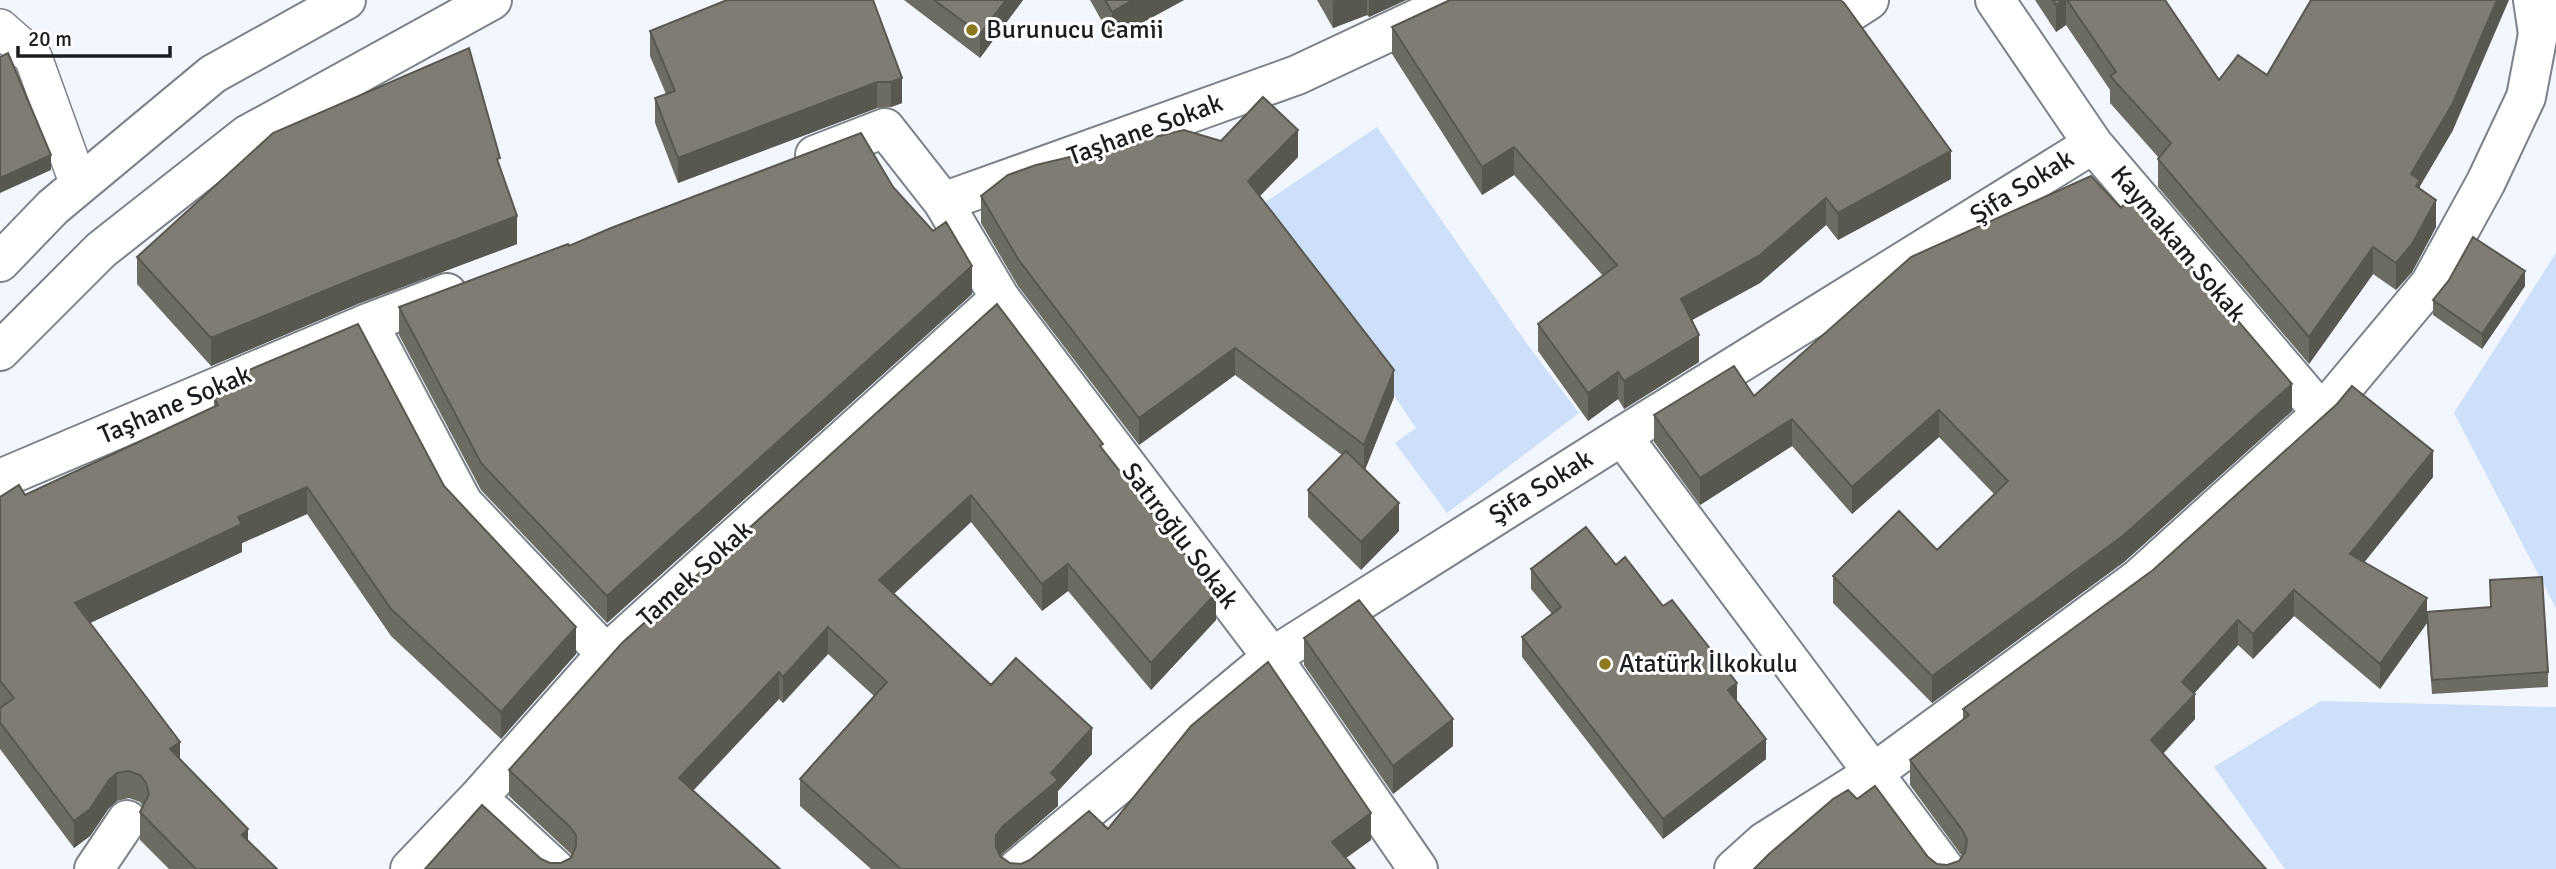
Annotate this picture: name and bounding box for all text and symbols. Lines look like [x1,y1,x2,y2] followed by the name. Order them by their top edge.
[18,14,170,58] scale bar
[986,14,1164,46] place label: Burunucu Camii
[964,22,980,38] marker: Burunucu Camii
[28,26,72,52] text: 20 m
[1063,87,1227,173] street label: Taşhane Sokak
[1964,143,2080,231] street label: Şifa Sokak
[2103,159,2253,329] street label: Kaymakam Sokak
[94,358,256,452] street label: Taşhane Sokak
[1483,443,1599,531] street label: Şifa Sokak
[1115,457,1245,615] street label: Satıroğlu Sokak
[631,514,759,634] street label: Tamek Sokak
[1619,648,1798,680] place label: Atatürk İlkokulu
[1597,656,1613,672] marker: Atatürk İlkokulu

